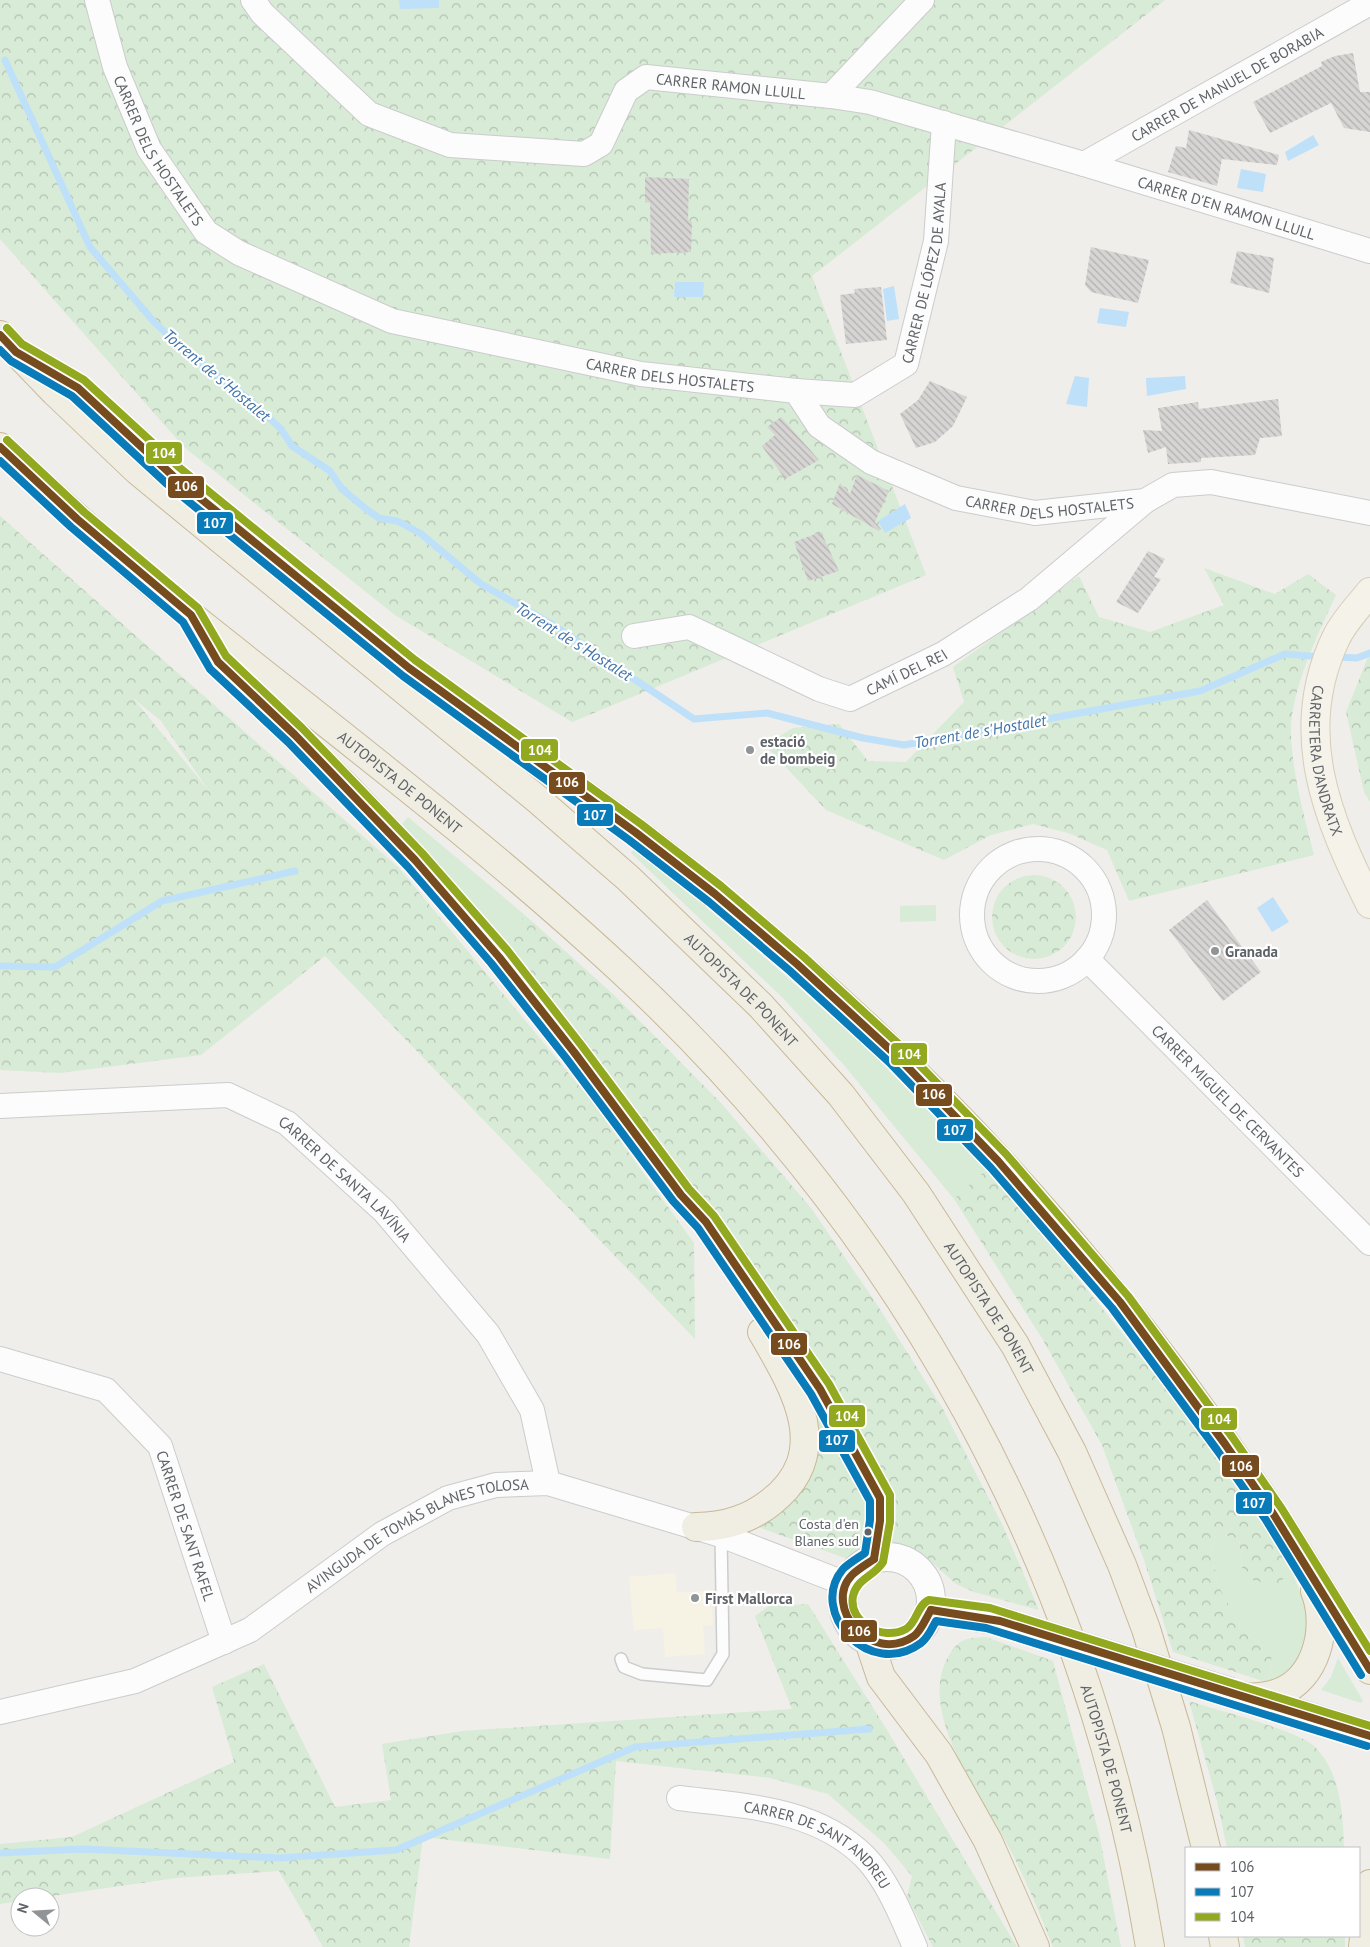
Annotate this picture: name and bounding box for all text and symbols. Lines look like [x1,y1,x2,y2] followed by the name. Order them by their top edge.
[1127,22,1327,145] street label: CARRER DE MANUEL DE BORABIA
[655,69,807,103] street label: CARRER RAMON LLULL
[110,72,208,229] street label: CARRER DELS HOSTALETS
[1135,171,1318,243] street label: CARRER D'EN RAMON LLULL
[897,181,949,365] street label: CARRER DE LÓPEZ DE AYALA
[159,324,275,426] water label: Torrent de s'Hostalet
[584,353,755,396] street label: CARRER DELS HOSTALETS
[145,441,183,465] line badge: 104
[152,444,176,462] text: 104
[167,475,205,499] line badge: 106
[174,477,198,495] text: 106
[964,490,1135,523] street label: CARRER DELS HOSTALETS
[196,511,234,535] line badge: 107
[203,514,227,532] text: 107
[512,597,637,685] water label: Torrent de s'Hostalet
[863,644,951,699] street label: CAMÍ DEL REI
[1306,684,1347,838] street label: CARRETERA D'ANDRATX
[912,709,1049,752] water label: Torrent de s'Hostalet
[334,726,466,838] street label: AUTOPISTA DE PONENT
[760,732,835,768] place label: estació de bombeig
[520,738,559,762] line badge: 104
[528,741,552,759] text: 104
[744,744,756,756] marker: estació de bombeig
[548,771,586,795] line badge: 106
[555,773,579,791] text: 106
[576,803,614,827] line badge: 107
[583,806,607,824] text: 107
[681,928,803,1051] street label: AUTOPISTA DE PONENT
[1225,942,1278,961] place label: Granada
[1209,945,1221,957] marker: Granada
[1148,1020,1308,1181] street label: CARRER MIGUEL DE CERVANTES
[890,1042,928,1066] line badge: 104
[897,1045,921,1063] text: 104
[915,1083,953,1107] line badge: 106
[922,1085,946,1103] text: 106
[276,1111,416,1246] street label: CARRER DE SANTA LAVÍNIA
[936,1118,974,1142] line badge: 107
[943,1121,967,1139] text: 107
[941,1238,1039,1378] street label: AUTOPISTA DE PONENT
[770,1332,808,1356] line badge: 106
[777,1335,801,1353] text: 106
[828,1404,866,1428] line badge: 104
[835,1407,859,1425] text: 104
[1200,1407,1238,1431] line badge: 104
[1207,1410,1231,1428] text: 104
[818,1429,856,1453] line badge: 107
[825,1431,849,1449] text: 107
[153,1448,220,1604] street label: CARRER DE SANT RAFEL
[1221,1454,1260,1478] line badge: 106
[1229,1457,1253,1475] text: 106
[301,1474,529,1596] street label: AVINGUDA DE TOMÀS BLANES TOLOSA
[1235,1491,1273,1515] line badge: 107
[1242,1494,1266,1512] text: 107
[794,1515,859,1550] place label: Costa d'en Blanes sud
[863,1527,873,1537] marker: Costa d'en Blanes sud
[705,1589,793,1608] place label: First Mallorca
[689,1592,701,1604] marker: First Mallorca
[840,1619,878,1643] line badge: 106
[847,1622,871,1640] text: 106
[1077,1682,1137,1836] street label: AUTOPISTA DE PONENT
[742,1796,895,1892] street label: CARRER DE SANT ANDREU
[1185,1847,1360,1937] legend
[1230,1857,1255,1876] text: 106
[1230,1882,1255,1901] text: 107
[10,1887,60,1937] north arrow
[13,1901,33,1915] text: N
[1230,1907,1255,1926] text: 104

